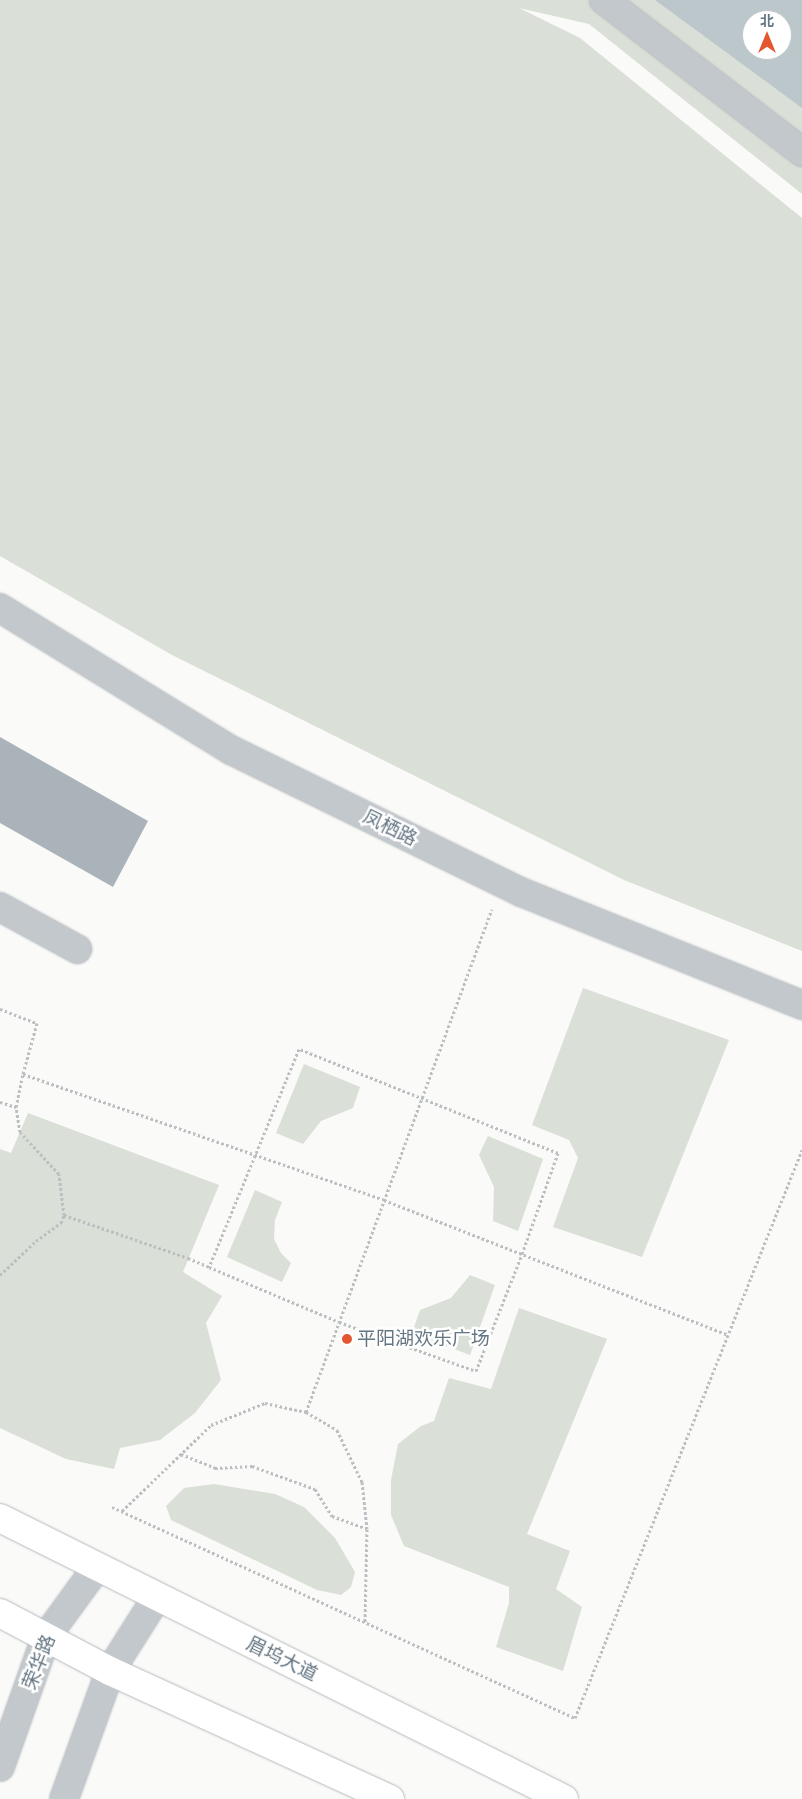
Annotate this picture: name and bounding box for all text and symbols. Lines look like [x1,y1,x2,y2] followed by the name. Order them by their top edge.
[742,10,792,60] north arrow
[760,12,774,30] text: 北
[359,805,421,851] street label: 凤栖路
[357,1328,490,1350] place label: 平阳湖欢乐广场
[341,1333,353,1345] marker: 平阳湖欢乐广场
[18,1631,60,1693] street label: 荣华路
[243,1632,321,1686] street label: 眉坞大道

